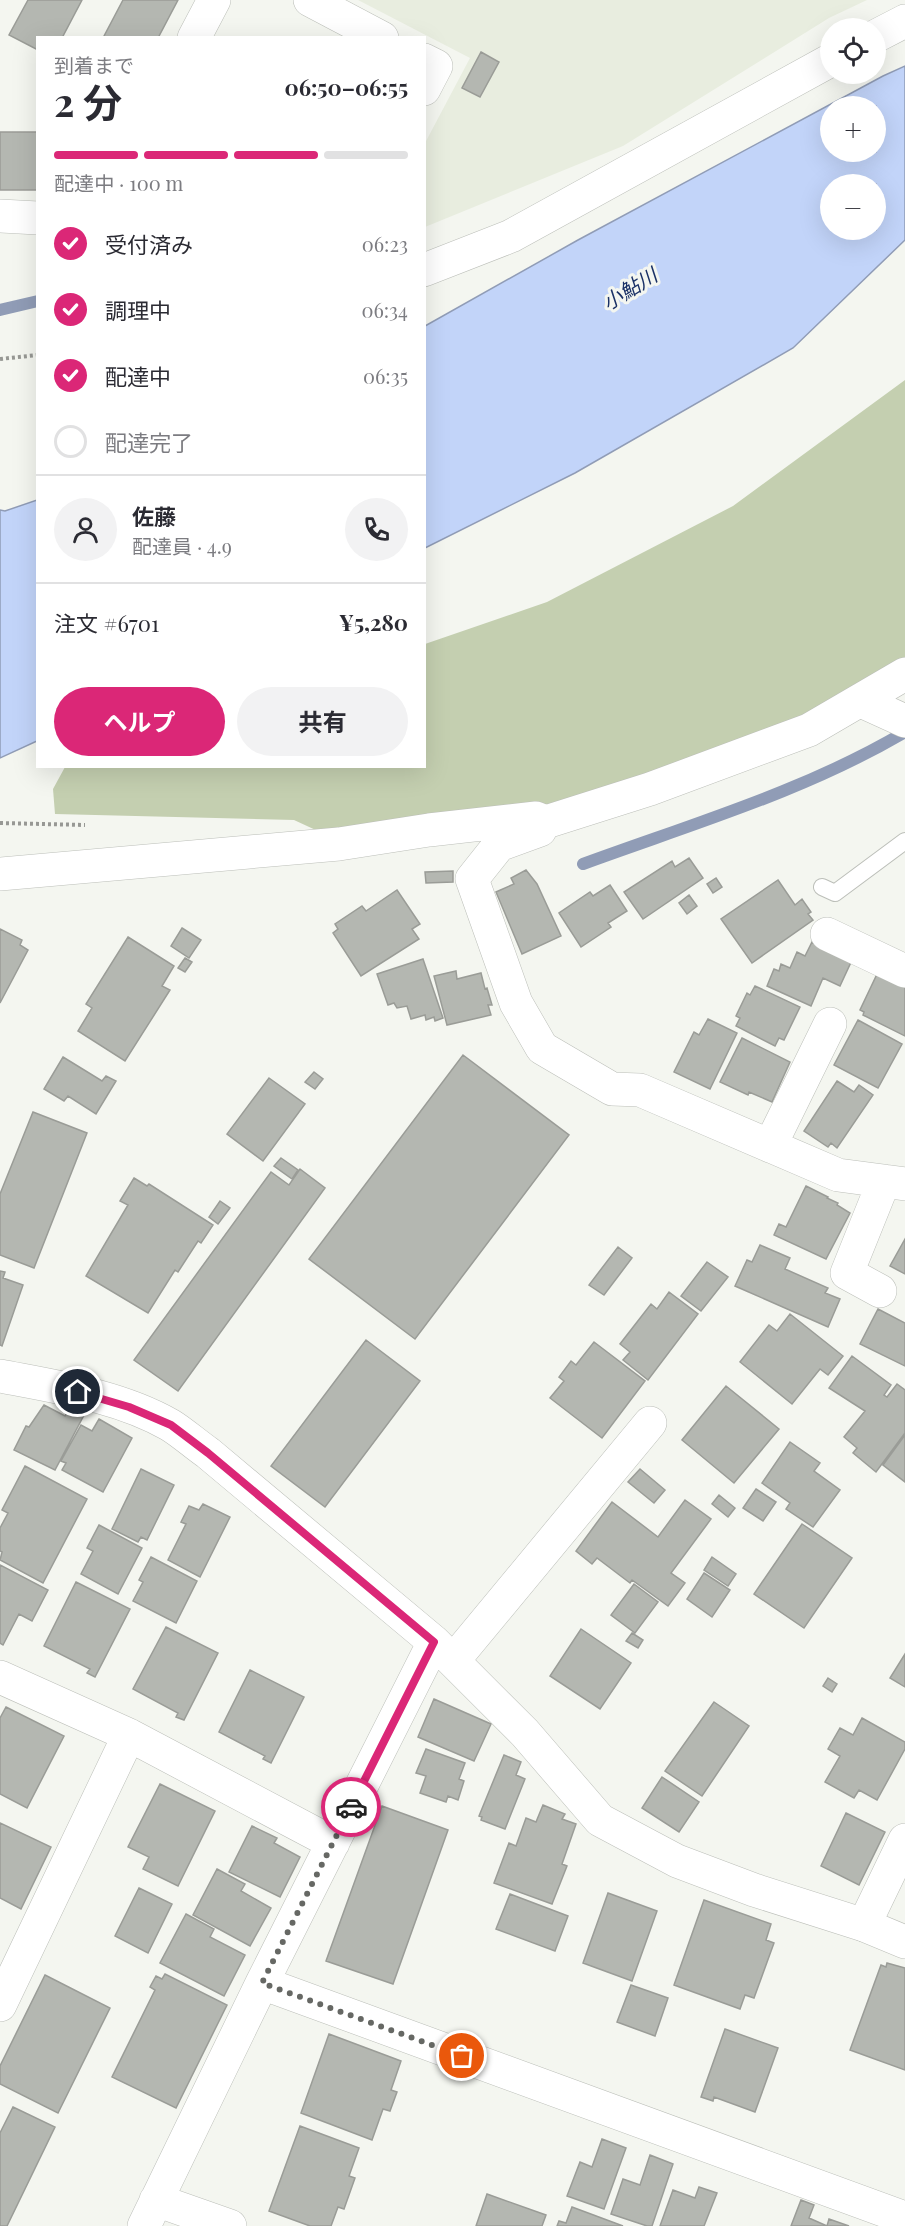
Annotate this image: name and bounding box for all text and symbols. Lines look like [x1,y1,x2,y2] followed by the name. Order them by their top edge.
[820,18,886,240] map controls
[820,18,886,84] button: locate
[54,51,134,78] text: 到着まで
[284,72,408,102] text: 06:50–06:55
[54,75,122,127] text: 2 分
[820,96,886,162] button: +
[54,169,183,196] text: 配達中 · 100 m
[820,174,886,240] button: −
[54,227,87,260] icon: check
[105,229,193,259] text: 受付済み
[362,230,408,257] text: 06:23
[596,260,663,315] water label: 小鮎川
[54,293,87,326] icon: check
[105,295,171,325] text: 調理中
[361,296,408,323] text: 06:34
[54,359,87,392] icon: check
[105,361,171,391] text: 配達中
[363,362,408,389] text: 06:35
[105,427,193,457] text: 配達完了
[54,498,117,561] button: person
[345,498,408,561] button: phone
[132,501,176,531] text: 佐藤
[132,532,232,559] text: 配達員 · 4.9
[339,607,408,637] text: ¥5,280
[54,608,159,638] text: 注文 #6701
[54,687,225,756] button: ヘルプ
[237,687,408,756] button: 共有
[52,1366,103,1417] pin
[61,1375,94,1408] icon: home
[321,1777,381,1837] courier
[335,1791,368,1824] icon: car
[436,2030,487,2081] pin
[445,2039,478,2072] icon: bag

